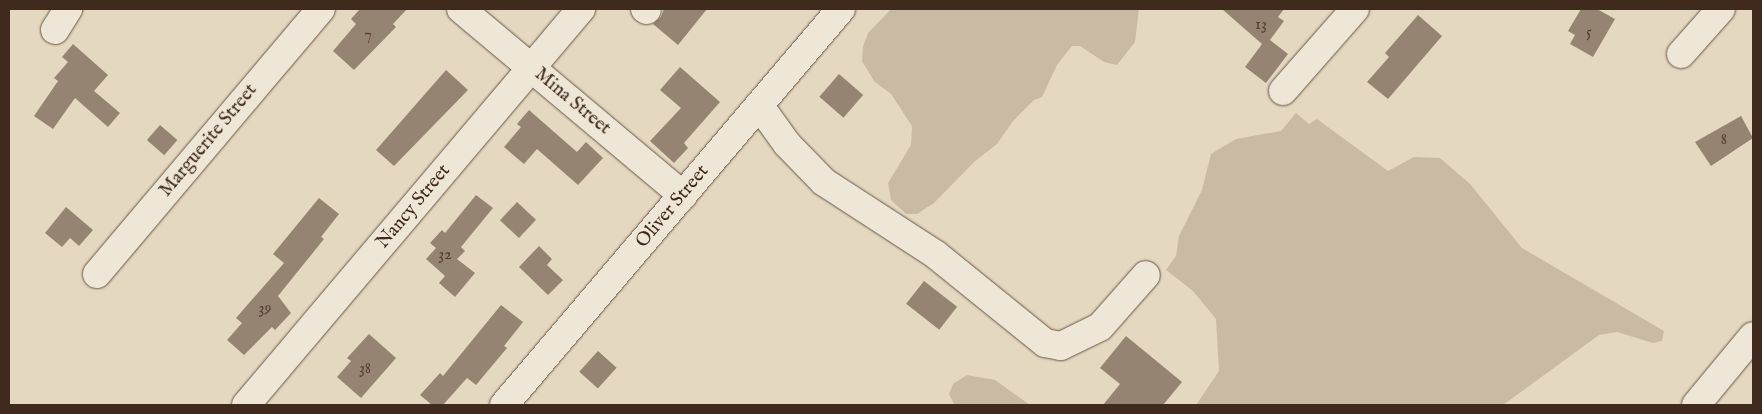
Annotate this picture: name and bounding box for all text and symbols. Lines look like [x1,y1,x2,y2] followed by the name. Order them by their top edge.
[1255,15,1267,35] house number: 13
[1586,23,1592,43] house number: 5
[364,25,372,45] house number: 7
[529,63,615,141] street label: Mina Street
[155,80,263,202] street label: Marguerite Street
[1721,130,1727,150] house number: 8
[372,160,456,254] street label: Nancy Street
[632,161,714,253] street label: Oliver Street
[438,245,452,265] house number: 32
[259,299,271,319] house number: 39
[359,359,371,379] house number: 38

